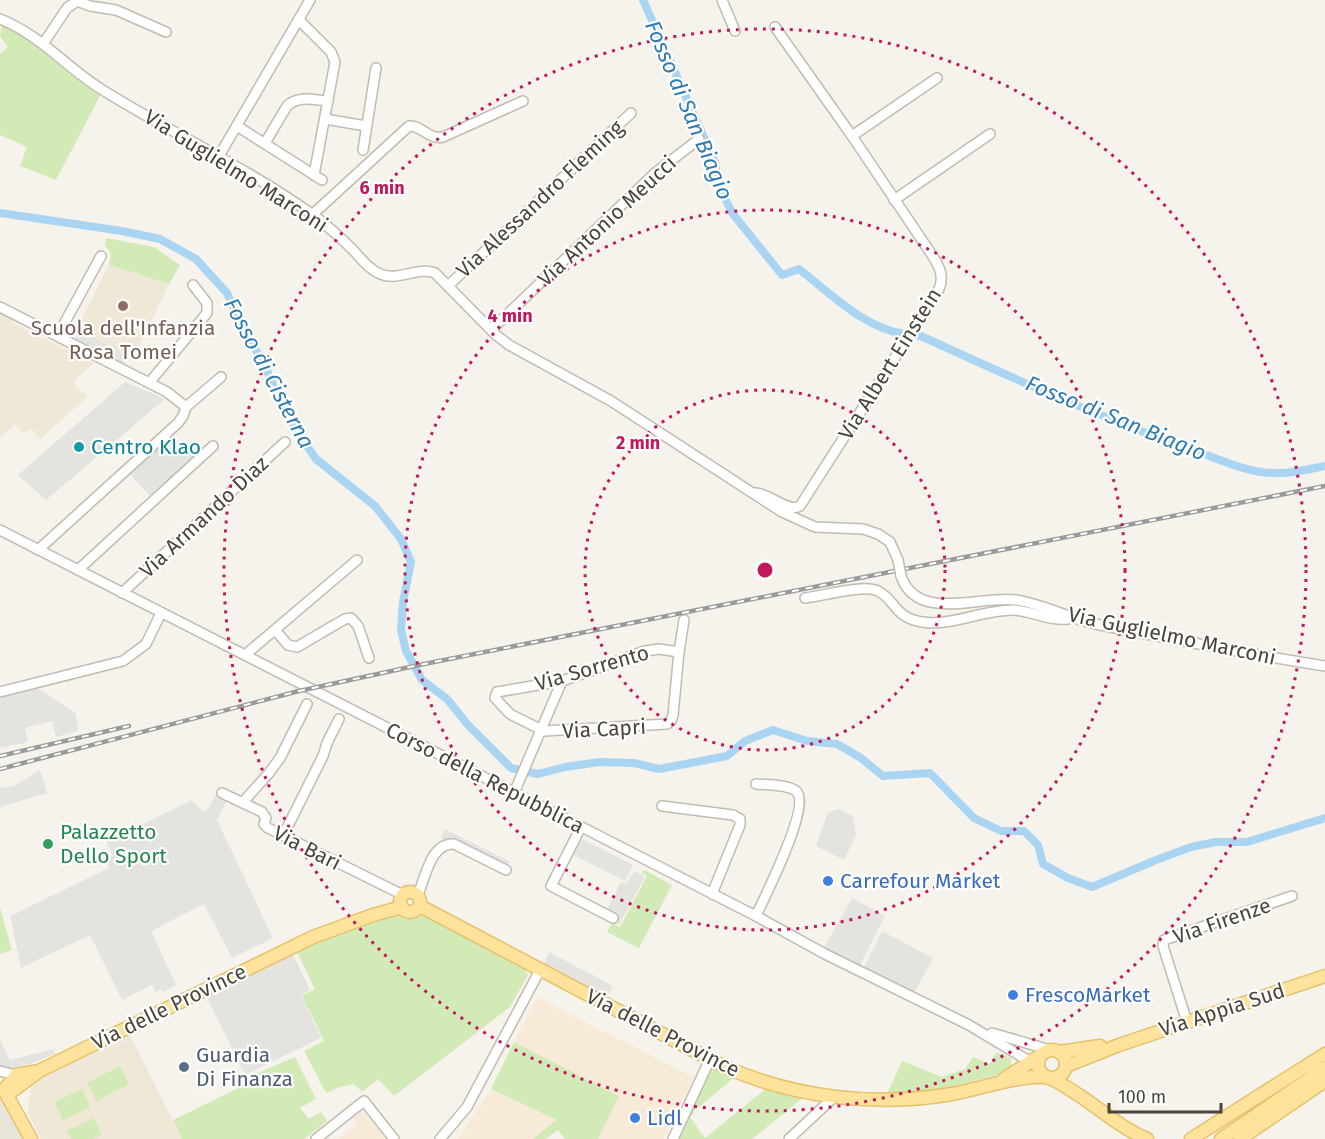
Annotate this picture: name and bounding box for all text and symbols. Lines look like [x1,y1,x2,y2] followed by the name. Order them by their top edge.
[639,16,739,204] water label: Fosso di San Biagio
[139,104,333,238] street label: Via Guglielmo Marconi
[451,115,629,283] street label: Via Alessandro Fleming
[532,150,682,292] street label: Via Antonio Meucci
[359,177,405,199] text: 6 min
[833,283,947,445] street label: Via Albert Einstein
[218,293,320,453] water label: Fosso di Cisterna
[116,299,130,313] marker: Scuola dell'Infanzia Rosa Tomei
[487,305,533,327] text: 4 min
[31,315,215,365] place label: Scuola dell'Infanzia Rosa Tomei
[1022,369,1210,467] water label: Fosso di San Biagio
[616,432,660,454] text: 2 min
[91,434,201,460] place label: Centro Klao
[72,440,86,454] marker: Centro Klao
[134,451,274,583] street label: Via Armando Diaz
[755,560,775,580] centre of rings
[1066,601,1278,671] street label: Via Guglielmo Marconi
[532,639,652,697] street label: Via Sorrento
[561,714,647,744] street label: Via Capri
[382,717,588,839] street label: Corso della Repubblica
[60,819,167,869] place label: Palazzetto Dello Sport
[269,820,345,876] street label: Via Bari
[41,837,55,851] marker: Palazzetto Dello Sport
[840,868,1001,894] place label: Carrefour Market
[821,874,835,888] marker: Carrefour Market
[1170,892,1274,950] street label: Via Firenze
[87,958,251,1056] street label: Via delle Province
[1156,977,1288,1043] street label: Via Appia Sud
[1025,982,1151,1008] place label: FrescoMarket
[582,983,744,1083] street label: Via delle Province
[1006,988,1020,1002] marker: FrescoMarket
[196,1042,293,1092] place label: Guardia Di Finanza
[177,1060,191,1074] marker: Guardia Di Finanza
[1109,1076,1222,1114] scale bar
[1118,1086,1166,1108] text: 100 m
[647,1105,682,1131] place label: Lidl
[628,1111,642,1125] marker: Lidl

